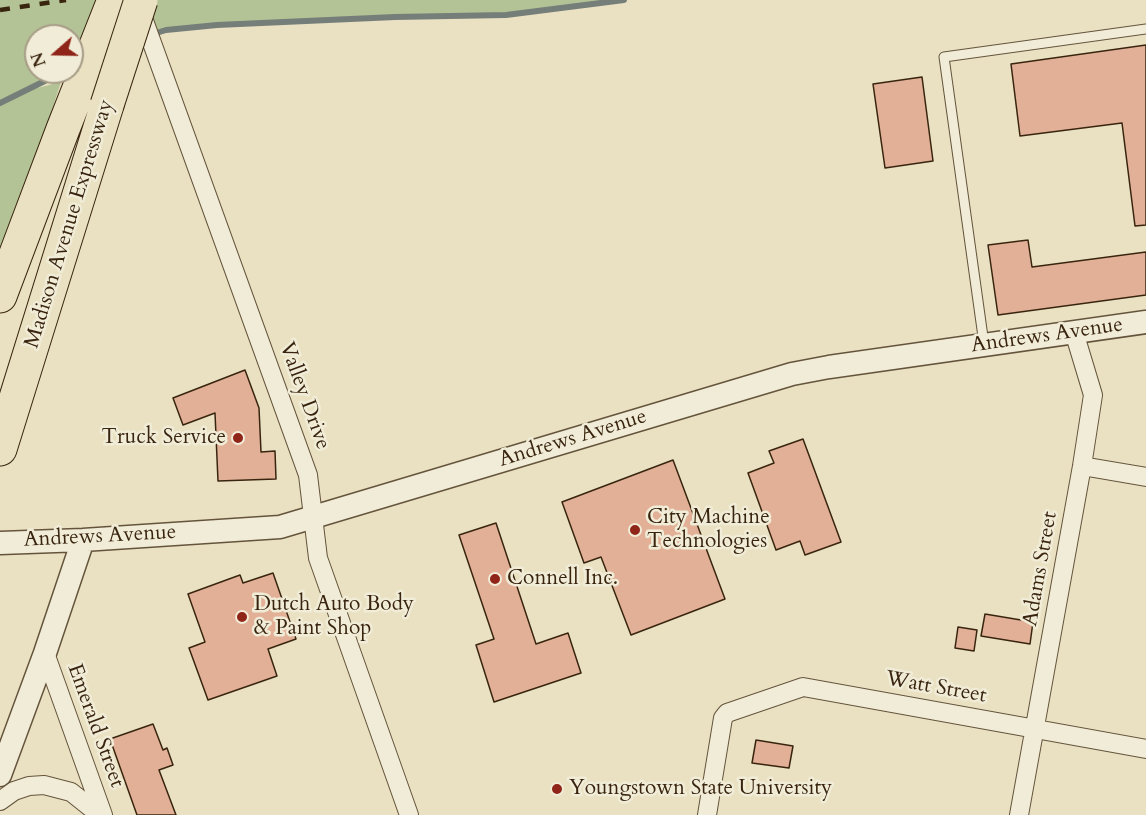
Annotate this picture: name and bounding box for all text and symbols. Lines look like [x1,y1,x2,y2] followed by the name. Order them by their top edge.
[24,24,84,84] north arrow
[26,49,52,70] text: N
[20,97,120,351] street label: Madison Avenue Expressway
[970,313,1124,359] street label: Andrews Avenue
[273,339,335,453] street label: Valley Drive
[496,405,650,473] street label: Andrews Avenue
[102,425,226,451] place label: Truck Service
[231,431,245,445] marker: Truck Service
[647,505,770,555] place label: City Machine Technologies
[1019,510,1063,628] street label: Adams Street
[23,520,177,554] street label: Andrews Avenue
[628,523,642,537] marker: City Machine Technologies
[507,566,618,592] place label: Connell Inc.
[488,572,502,586] marker: Connell Inc.
[254,592,414,642] place label: Dutch Auto Body & Paint Shop
[235,610,249,624] marker: Dutch Auto Body & Paint Shop
[61,661,129,791] street label: Emerald Street
[884,667,988,709] street label: Watt Street
[569,776,832,802] place label: Youngstown State University
[550,782,564,796] marker: Youngstown State University

